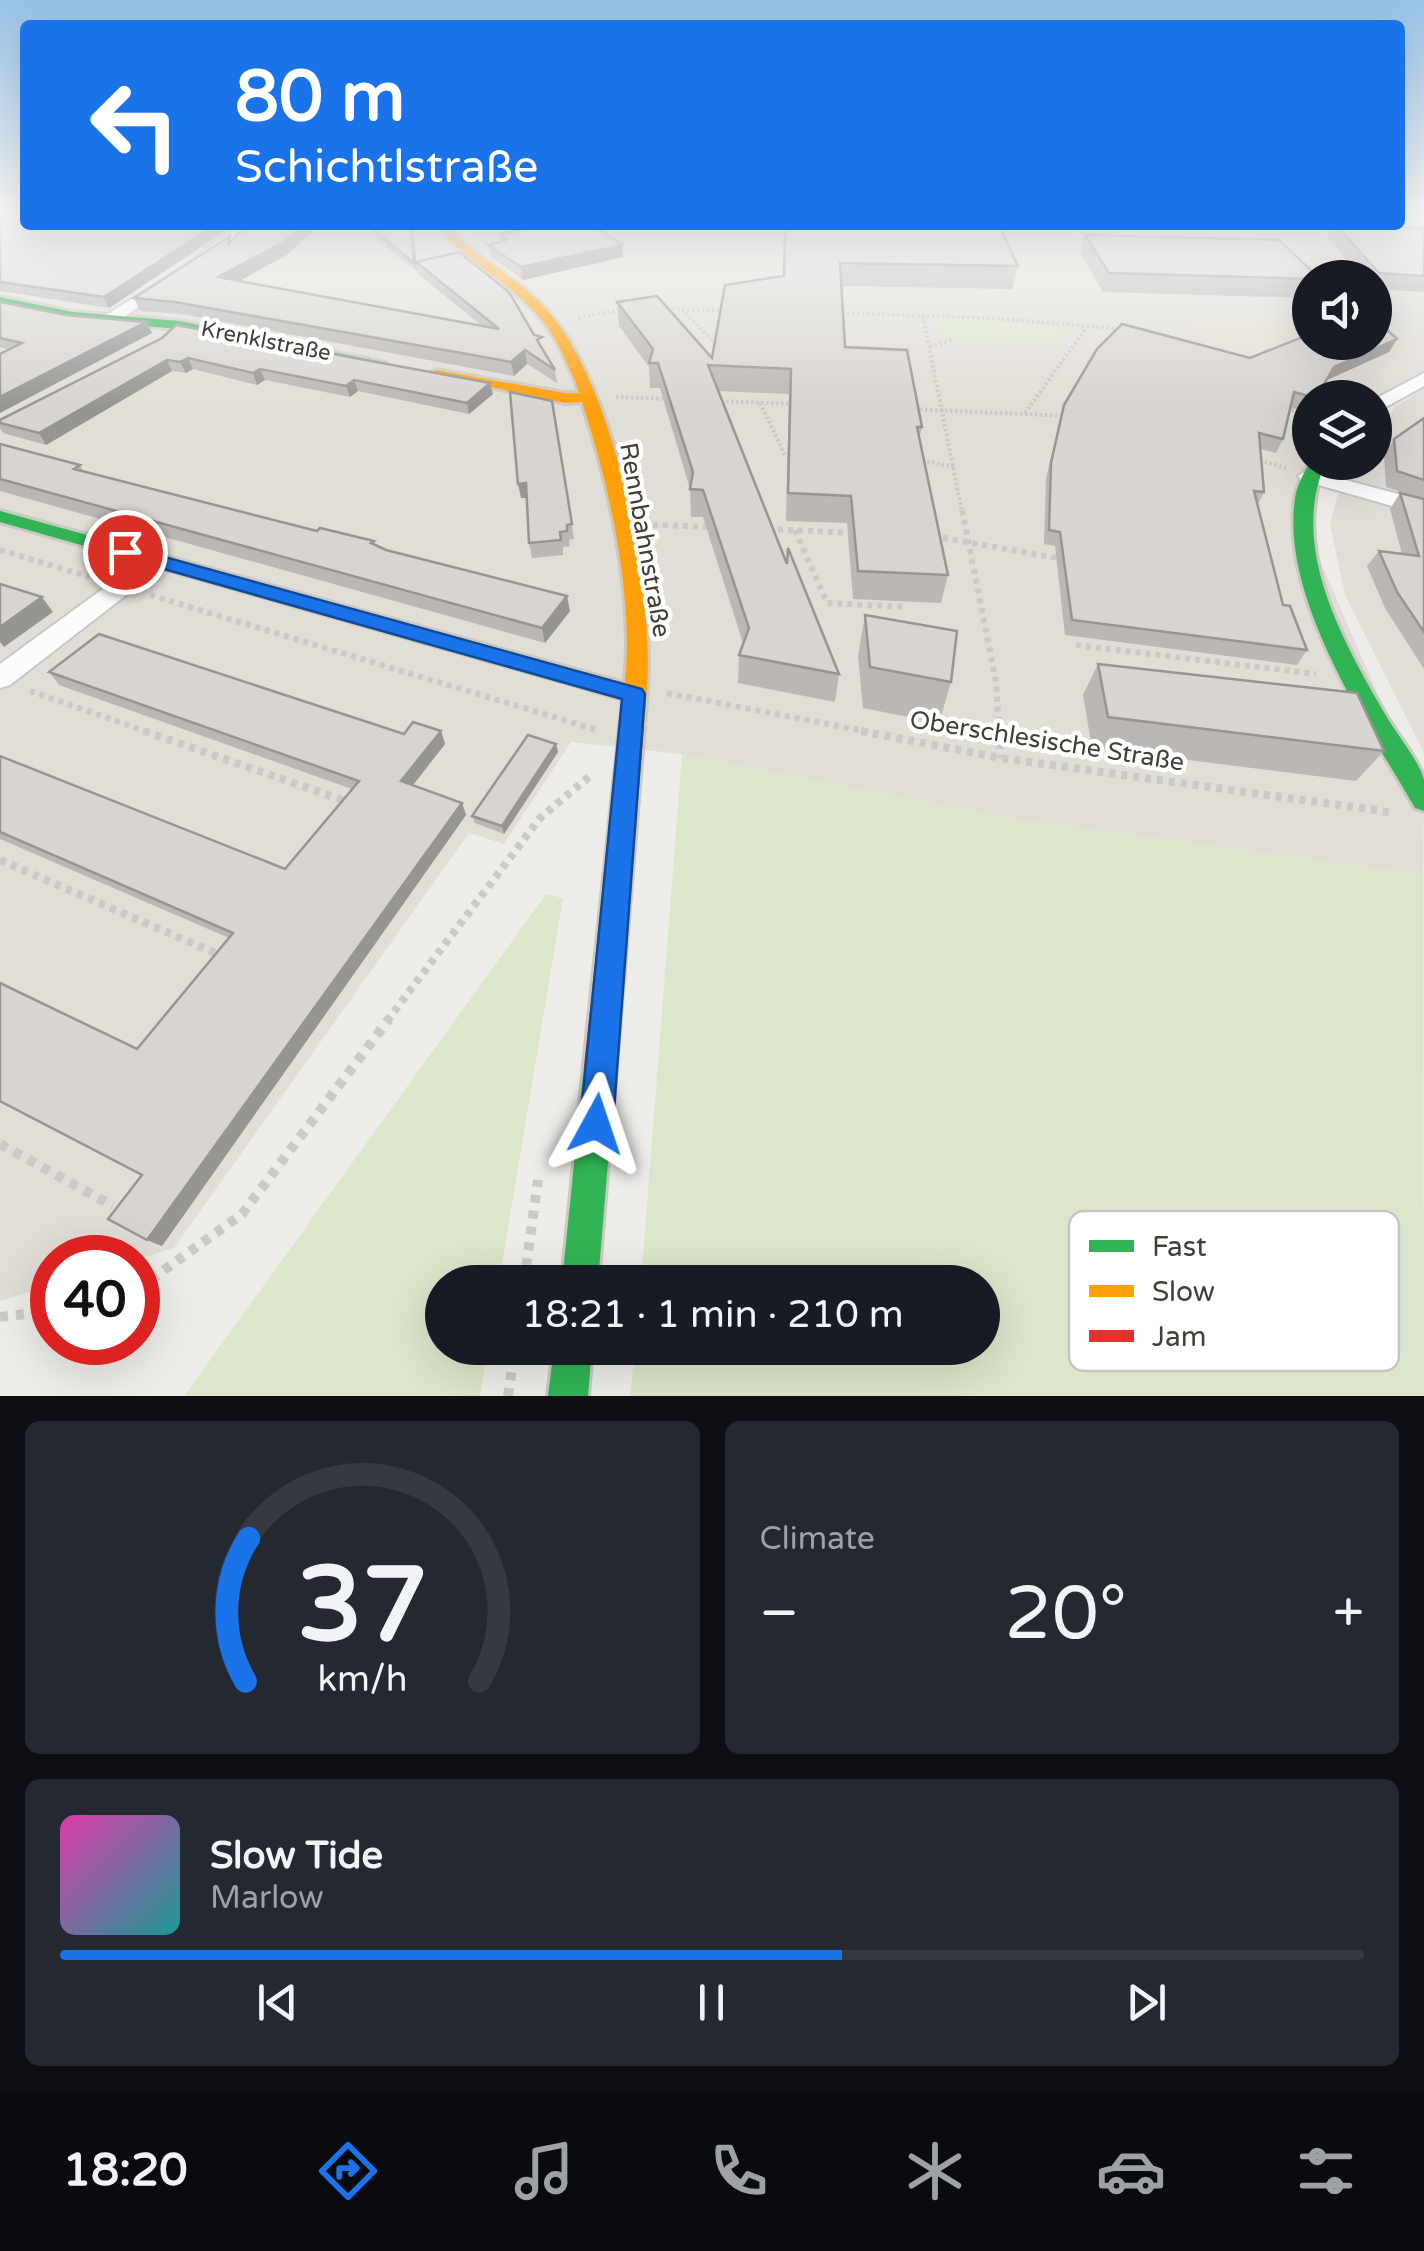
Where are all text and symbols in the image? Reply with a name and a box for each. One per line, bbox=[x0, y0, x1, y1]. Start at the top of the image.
text: 80 m bbox=[235, 56, 405, 140]
icon: left bbox=[70, 60, 200, 190]
text: Schichtlstraße bbox=[235, 141, 539, 195]
map controls bbox=[1292, 260, 1392, 480]
button: sound bbox=[1292, 260, 1392, 360]
street label: Krenklstraße bbox=[199, 316, 333, 366]
button: layers bbox=[1292, 380, 1392, 480]
street label: Rennbahnstraße bbox=[613, 440, 677, 640]
pin bbox=[83, 510, 168, 595]
icon: arrive bbox=[98, 525, 153, 580]
street label: Oberschlesische Straße bbox=[908, 704, 1186, 778]
position arrow bbox=[544, 1072, 648, 1176]
legend bbox=[1069, 1211, 1399, 1371]
text: Fast bbox=[1152, 1230, 1207, 1264]
speed limit sign: 40 bbox=[30, 1235, 160, 1365]
text: Slow bbox=[1152, 1275, 1215, 1309]
text: 18:21 · 1 min · 210 m bbox=[521, 1292, 904, 1338]
text: Jam bbox=[1152, 1320, 1207, 1354]
text: Climate bbox=[760, 1520, 875, 1558]
text: 37 bbox=[297, 1544, 428, 1669]
text: 20° bbox=[1005, 1569, 1127, 1659]
text: − bbox=[760, 1581, 799, 1647]
text: + bbox=[1333, 1581, 1364, 1647]
text: km/h bbox=[317, 1658, 407, 1701]
text: Slow Tide bbox=[210, 1833, 383, 1879]
text: Marlow bbox=[210, 1879, 324, 1917]
icon: previous bbox=[250, 1975, 305, 2030]
icon: pause bbox=[684, 1975, 739, 2030]
icon: next bbox=[1119, 1975, 1174, 2030]
icon: directions bbox=[313, 2136, 383, 2206]
icon: music bbox=[509, 2136, 579, 2206]
icon: phone bbox=[704, 2136, 774, 2206]
icon: climate bbox=[900, 2136, 970, 2206]
icon: car bbox=[1096, 2136, 1166, 2206]
icon: filters bbox=[1291, 2136, 1361, 2206]
text: 18:20 bbox=[63, 2144, 188, 2198]

